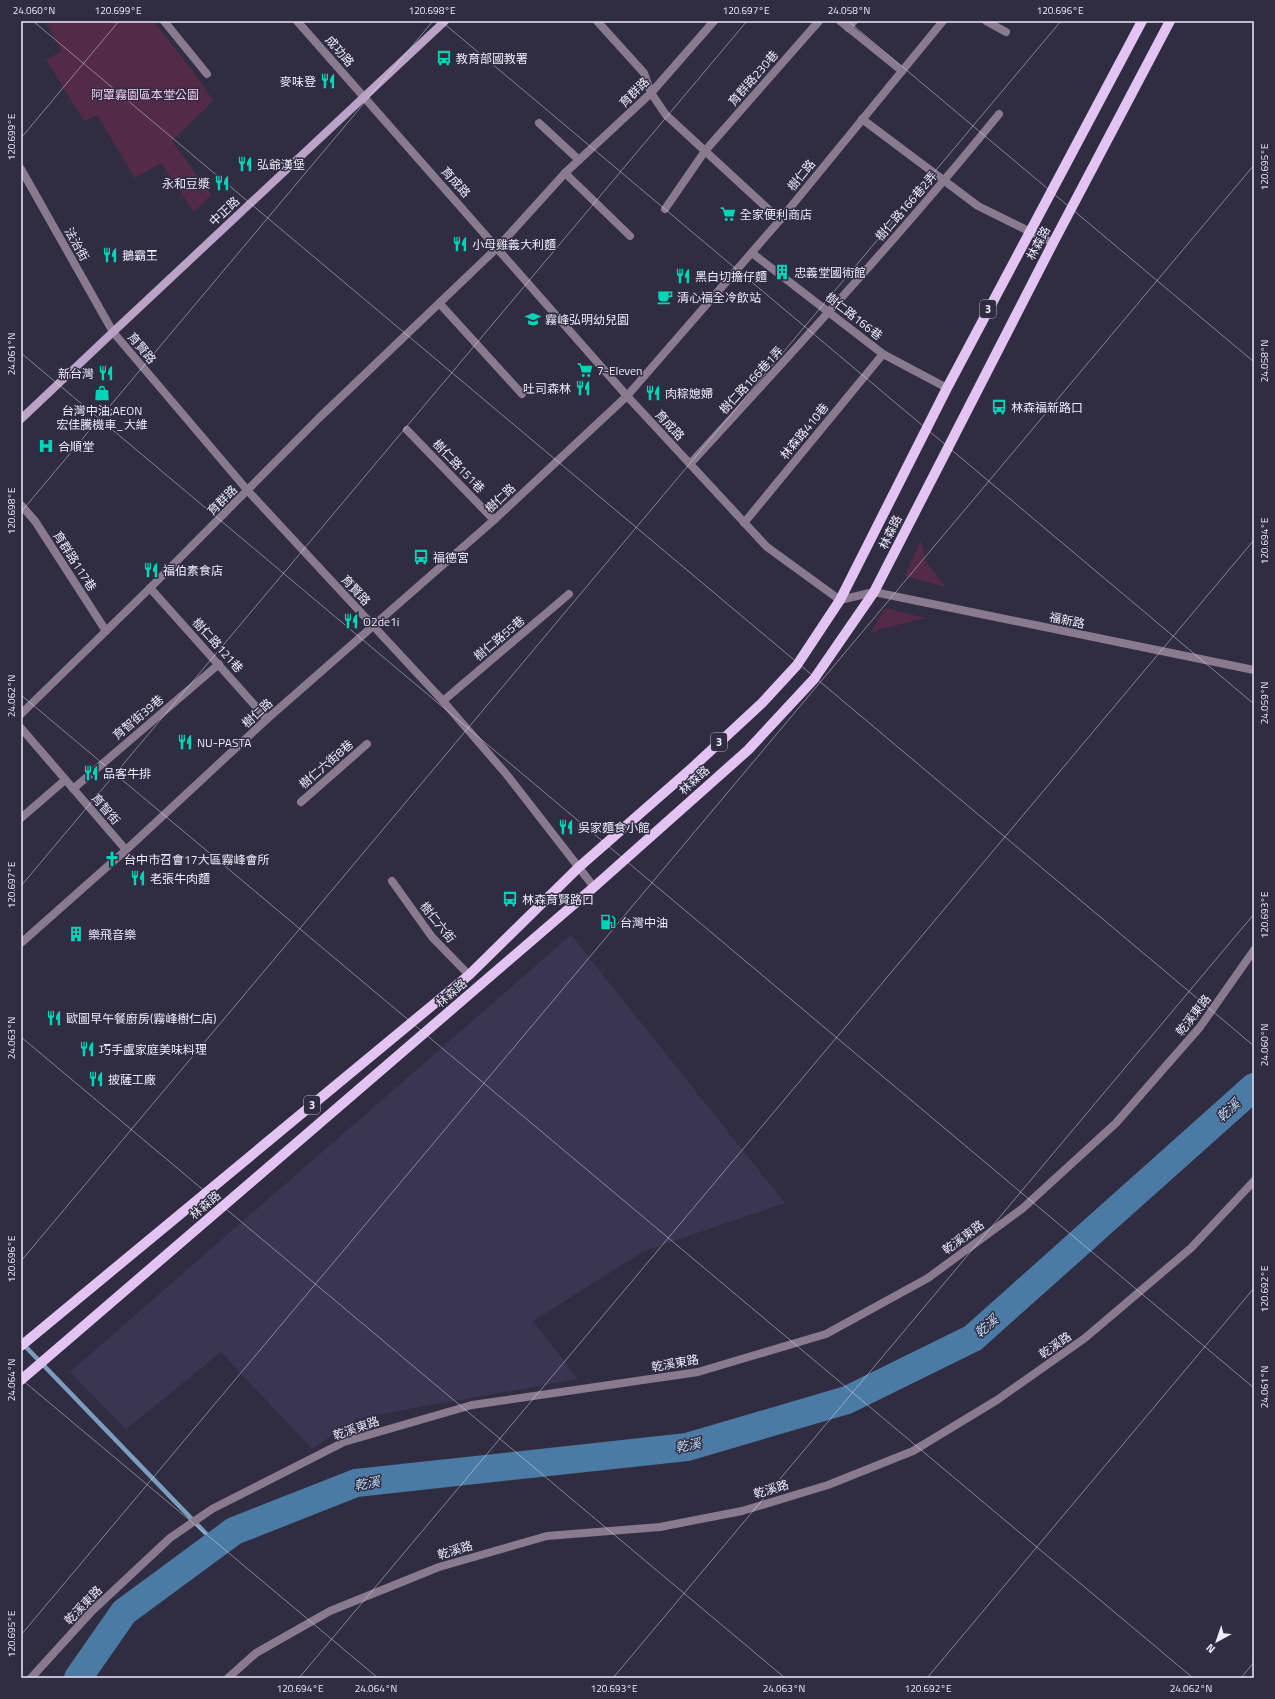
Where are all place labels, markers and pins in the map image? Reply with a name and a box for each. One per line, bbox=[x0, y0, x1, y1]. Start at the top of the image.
bus stop icon: 教育部國教署 bbox=[435, 49, 453, 67]
place label: 教育部國教署 bbox=[456, 49, 528, 68]
place label: 麥味登 bbox=[280, 72, 316, 91]
restaurant icon: 麥味登 bbox=[319, 72, 337, 90]
restaurant icon: 弘爺漢堡 bbox=[236, 155, 254, 173]
place label: 弘爺漢堡 bbox=[257, 155, 305, 174]
place label: 永和豆漿 bbox=[162, 174, 210, 193]
restaurant icon: 永和豆漿 bbox=[213, 174, 231, 192]
supermarket icon: 全家便利商店 bbox=[719, 205, 737, 223]
place label: 全家便利商店 bbox=[740, 205, 812, 224]
restaurant icon: 小母雞義大利麵 bbox=[451, 235, 469, 253]
place label: 小母雞義大利麵 bbox=[472, 235, 556, 254]
restaurant icon: 鵝霸王 bbox=[101, 246, 119, 264]
place label: 鵝霸王 bbox=[122, 246, 158, 265]
building icon: 忠義堂國術館 bbox=[773, 263, 791, 281]
place label: 忠義堂國術館 bbox=[794, 263, 866, 282]
restaurant icon: 黑白切擔仔麵 bbox=[674, 267, 692, 285]
place label: 黑白切擔仔麵 bbox=[695, 267, 767, 286]
cafe icon: 清心福全冷飲站 bbox=[656, 288, 674, 306]
place label: 清心福全冷飲站 bbox=[677, 288, 761, 307]
school or university icon: 霧峰弘明幼兒園 bbox=[524, 310, 542, 328]
place label: 霧峰弘明幼兒園 bbox=[545, 310, 629, 329]
supermarket icon: 7-Eleven bbox=[576, 361, 594, 379]
place label: 7-Eleven bbox=[597, 361, 643, 380]
place label: 新台灣 bbox=[58, 364, 94, 383]
restaurant icon: 新台灣 bbox=[97, 364, 115, 382]
place label: 吐司森林 bbox=[523, 379, 571, 398]
restaurant icon: 吐司森林 bbox=[574, 379, 592, 397]
shop icon: 台灣中油;AEON 宏佳騰機車_大維 bbox=[93, 384, 111, 402]
restaurant icon: 肉粽媳婦 bbox=[644, 384, 662, 402]
place label: 肉粽媳婦 bbox=[665, 384, 713, 403]
bus stop icon: 林森福新路口 bbox=[990, 398, 1008, 416]
place label: 林森福新路口 bbox=[1011, 398, 1083, 417]
place label: 台灣中油;AEON 宏佳騰機車_大維 bbox=[56, 401, 148, 434]
hospital icon: 合順堂 bbox=[37, 437, 55, 455]
place label: 合順堂 bbox=[58, 437, 94, 456]
bus stop icon: 福德宮 bbox=[412, 548, 430, 566]
place label: 福德宮 bbox=[433, 548, 469, 567]
restaurant icon: 福伯素食店 bbox=[142, 561, 160, 579]
place label: 福伯素食店 bbox=[163, 561, 223, 580]
restaurant icon: O2de1i bbox=[342, 612, 360, 630]
place label: O2de1i bbox=[363, 612, 399, 631]
restaurant icon: NU-PASTA bbox=[176, 733, 194, 751]
place label: NU-PASTA bbox=[197, 733, 251, 752]
restaurant icon: 品客牛排 bbox=[82, 764, 100, 782]
place label: 品客牛排 bbox=[103, 764, 151, 783]
restaurant icon: 吳家麵食小館 bbox=[557, 818, 575, 836]
place label: 吳家麵食小館 bbox=[578, 818, 650, 837]
church icon: 台中市召會17大區霧峰會所 bbox=[103, 850, 121, 868]
place label: 台中市召會17大區霧峰會所 bbox=[124, 850, 269, 869]
restaurant icon: 老張牛肉麵 bbox=[129, 869, 147, 887]
place label: 老張牛肉麵 bbox=[150, 869, 210, 888]
bus stop icon: 林森育賢路口 bbox=[501, 890, 519, 908]
place label: 林森育賢路口 bbox=[522, 890, 594, 909]
fuel station icon: 台灣中油 bbox=[599, 913, 617, 931]
place label: 台灣中油 bbox=[620, 913, 668, 932]
building icon: 樂飛音樂 bbox=[67, 925, 85, 943]
place label: 樂飛音樂 bbox=[88, 925, 136, 944]
restaurant icon: 歐圖早午餐廚房(霧峰樹仁店) bbox=[45, 1009, 63, 1027]
place label: 歐圖早午餐廚房(霧峰樹仁店) bbox=[66, 1009, 216, 1028]
restaurant icon: 巧手盧家庭美味料理 bbox=[78, 1040, 96, 1058]
place label: 巧手盧家庭美味料理 bbox=[99, 1040, 207, 1059]
restaurant icon: 披薩工廠 bbox=[87, 1070, 105, 1088]
place label: 披薩工廠 bbox=[108, 1070, 156, 1089]

